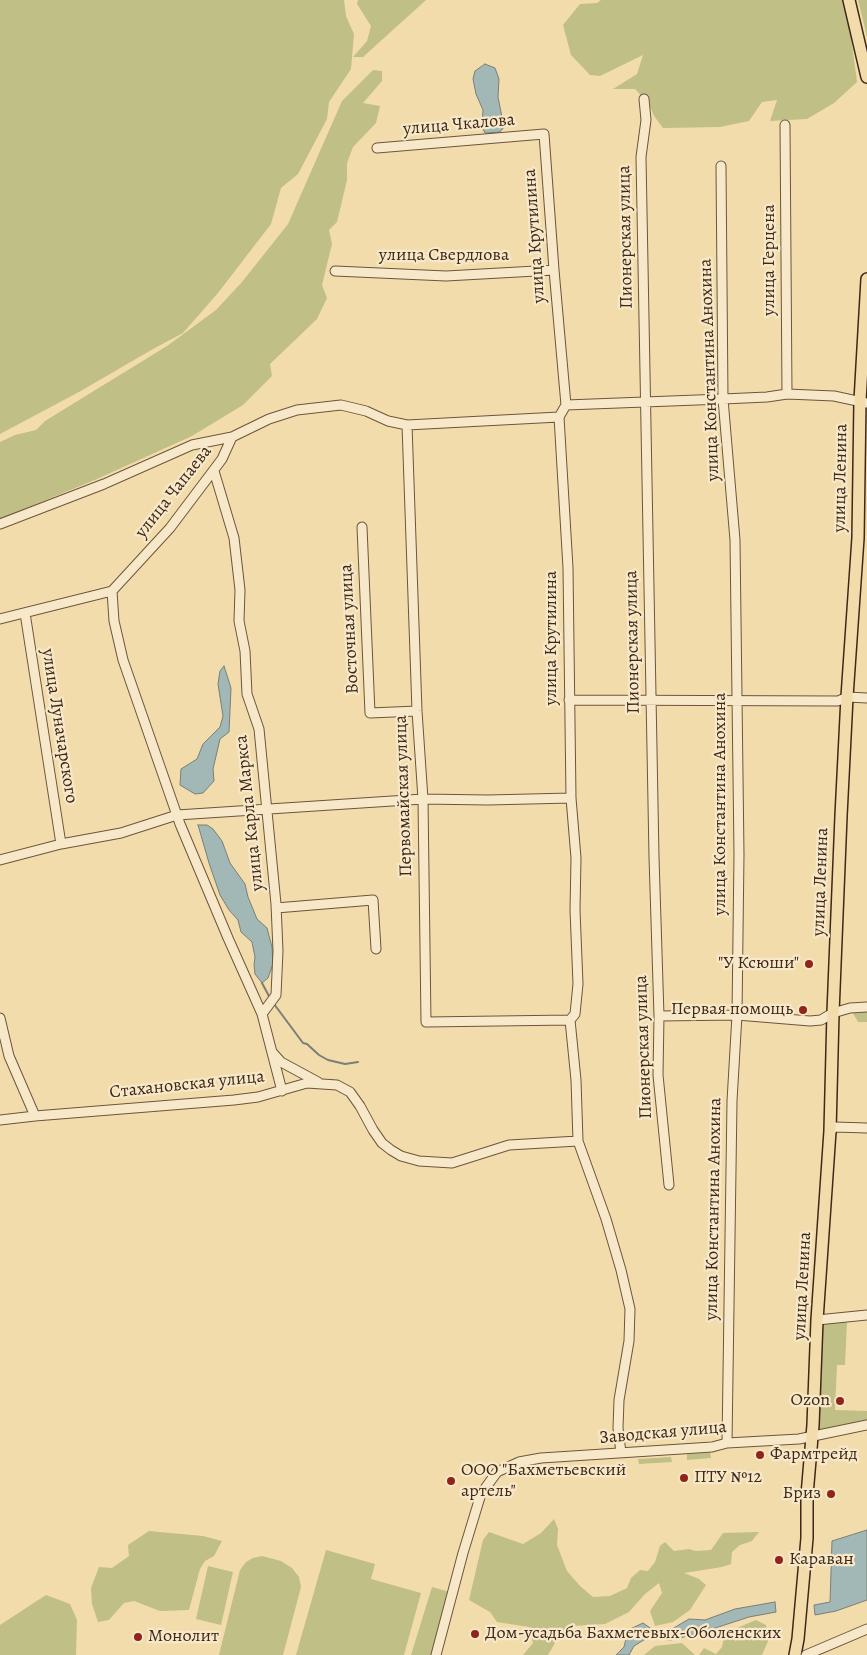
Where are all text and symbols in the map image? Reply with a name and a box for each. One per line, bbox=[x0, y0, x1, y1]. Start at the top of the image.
street label: улица Чкалова bbox=[402, 109, 516, 141]
street label: Пионерская улица bbox=[614, 165, 638, 309]
street label: улица Крутилина bbox=[520, 168, 550, 304]
street label: улица Герцена bbox=[759, 204, 781, 316]
street label: улица Свердлова bbox=[379, 245, 509, 267]
street label: улица Константина Анохина bbox=[695, 258, 725, 482]
street label: улица Ленина bbox=[829, 423, 853, 533]
street label: улица Чапаева bbox=[131, 441, 217, 543]
street label: Восточная улица bbox=[336, 563, 364, 695]
street label: Пионерская улица bbox=[621, 570, 645, 714]
street label: улица Крутилина bbox=[541, 571, 563, 705]
street label: улица Луначарского bbox=[36, 647, 82, 805]
street label: улица Константина Анохина bbox=[710, 692, 732, 916]
street label: Первомайская улица bbox=[390, 715, 418, 877]
street label: улица Карла Маркса bbox=[231, 734, 269, 892]
street label: улица Ленина bbox=[808, 827, 834, 937]
place label: "У Ксюши" bbox=[718, 953, 799, 975]
marker: "У Ксюши" bbox=[803, 958, 815, 970]
street label: Пионерская улица bbox=[631, 975, 657, 1119]
place label: Первая помощь bbox=[671, 999, 793, 1021]
marker: Первая помощь bbox=[797, 1004, 809, 1016]
street label: Стахановская улица bbox=[108, 1066, 266, 1104]
street label: улица Константина Анохина bbox=[701, 1097, 727, 1321]
street label: улица Ленина bbox=[789, 1231, 817, 1341]
place label: Ozon bbox=[790, 1390, 830, 1412]
marker: Ozon bbox=[834, 1395, 846, 1407]
street label: Заводская улица bbox=[599, 1417, 727, 1449]
place label: Фармтрейд bbox=[770, 1444, 858, 1466]
marker: Фармтрейд bbox=[754, 1449, 766, 1461]
place label: ООО "Бахметьевский артель" bbox=[461, 1460, 626, 1502]
place label: ПТУ №12 bbox=[694, 1467, 762, 1489]
marker: ПТУ №12 bbox=[678, 1472, 690, 1484]
marker: ООО "Бахметьевский артель" bbox=[445, 1475, 457, 1487]
place label: Бриз bbox=[783, 1483, 821, 1505]
marker: Бриз bbox=[825, 1488, 837, 1500]
place label: Караван bbox=[789, 1549, 854, 1571]
marker: Караван bbox=[773, 1554, 785, 1566]
place label: Дом-усадьба Бахметевых-Оболенских bbox=[485, 1623, 781, 1645]
place label: Монолит bbox=[148, 1626, 219, 1648]
marker: Дом-усадьба Бахметевых-Оболенских bbox=[469, 1628, 481, 1640]
marker: Монолит bbox=[132, 1631, 144, 1643]

